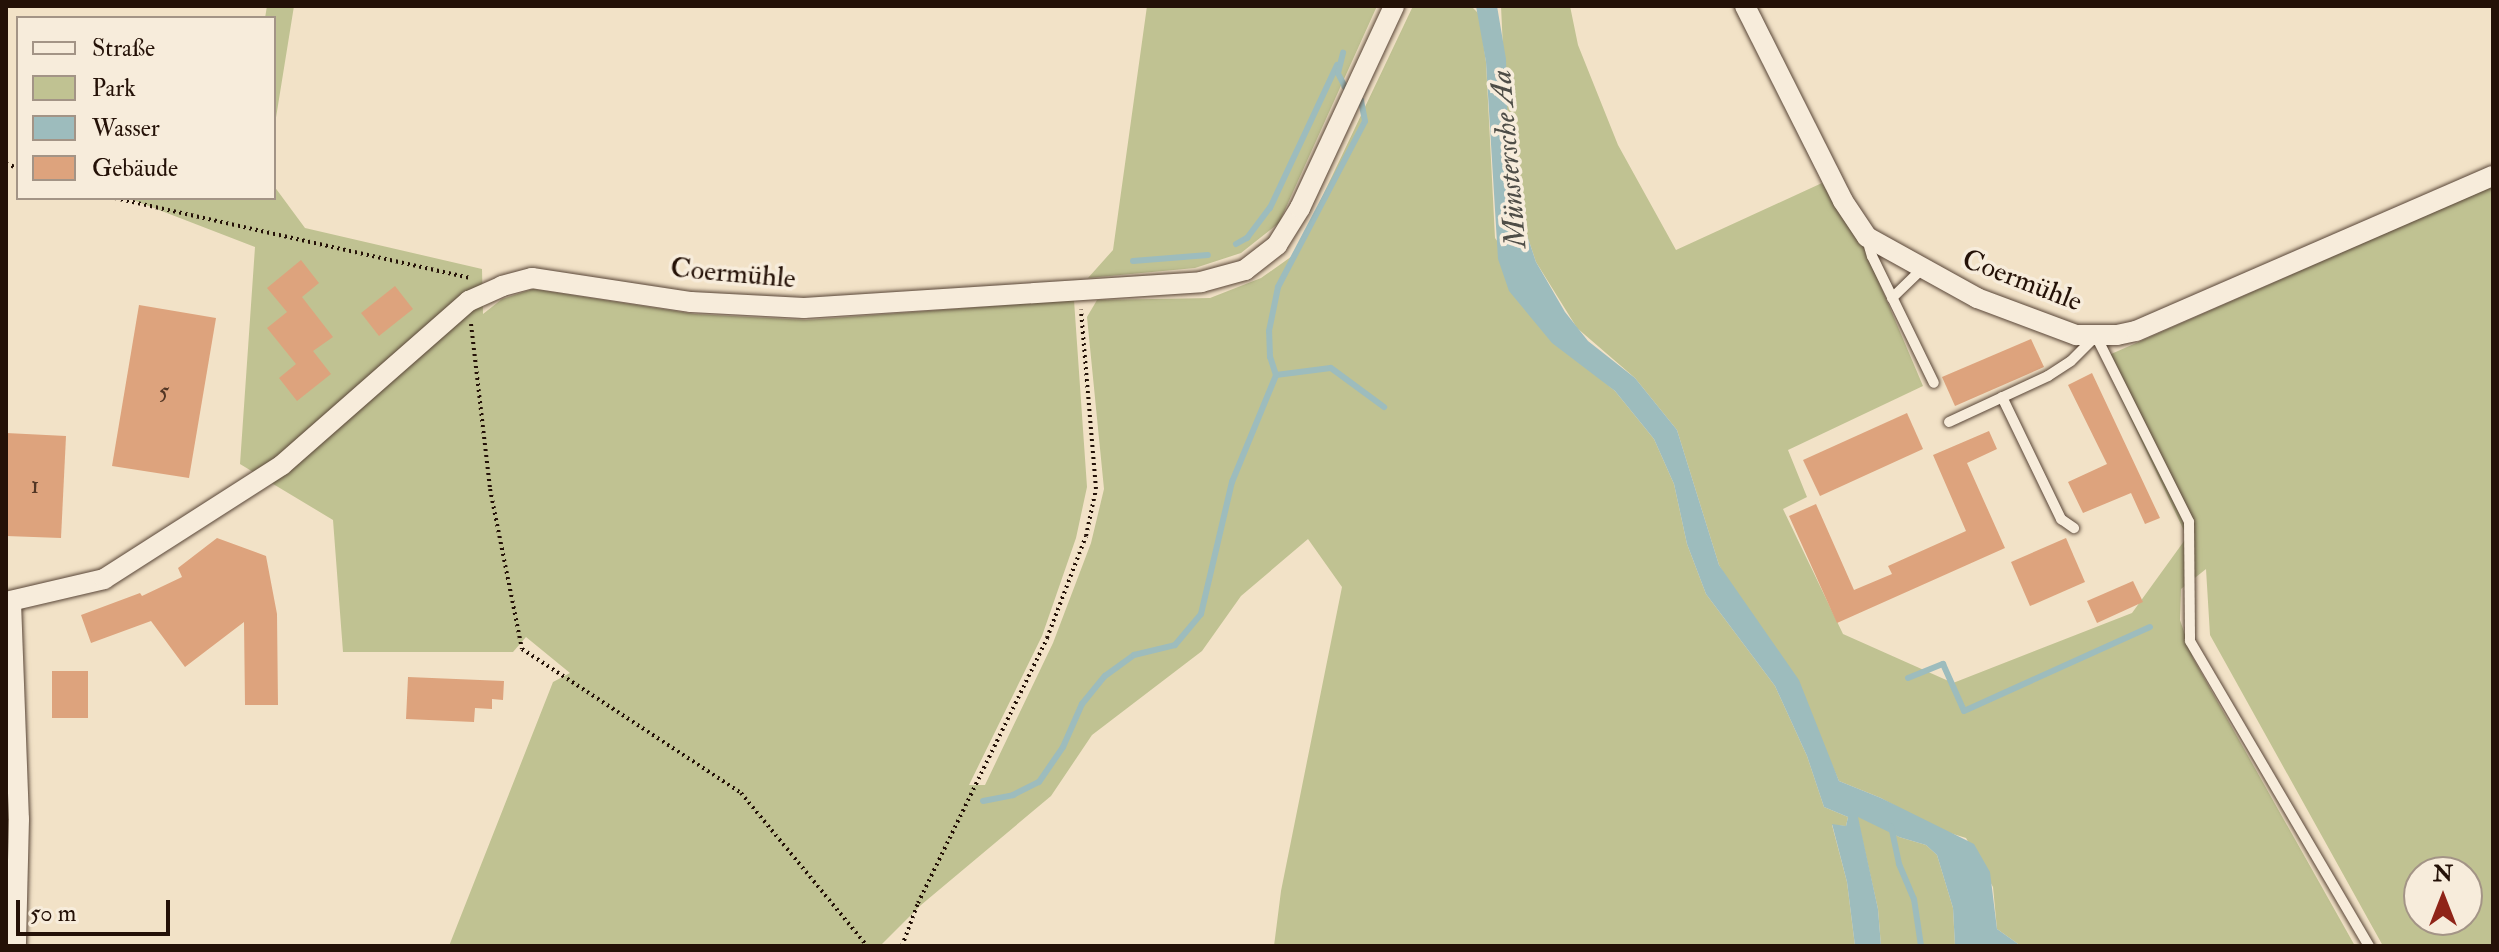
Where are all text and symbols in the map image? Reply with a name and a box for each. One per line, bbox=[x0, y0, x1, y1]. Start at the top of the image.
legend bbox=[16, 16, 276, 200]
text: Straße bbox=[92, 33, 155, 64]
water label: Münstersche Aa bbox=[1483, 68, 1535, 250]
text: Park bbox=[92, 73, 136, 104]
text: Wasser bbox=[92, 113, 160, 144]
text: Gebäude bbox=[92, 153, 178, 184]
street label: Coermühle bbox=[1957, 243, 2087, 319]
street label: Coermühle bbox=[669, 252, 797, 296]
house number: 5 bbox=[159, 378, 169, 406]
house number: 1 bbox=[31, 472, 39, 500]
north arrow bbox=[2403, 856, 2483, 936]
text: N bbox=[2433, 860, 2453, 888]
scale bar bbox=[20, 884, 174, 934]
text: 50 m bbox=[30, 898, 76, 929]

